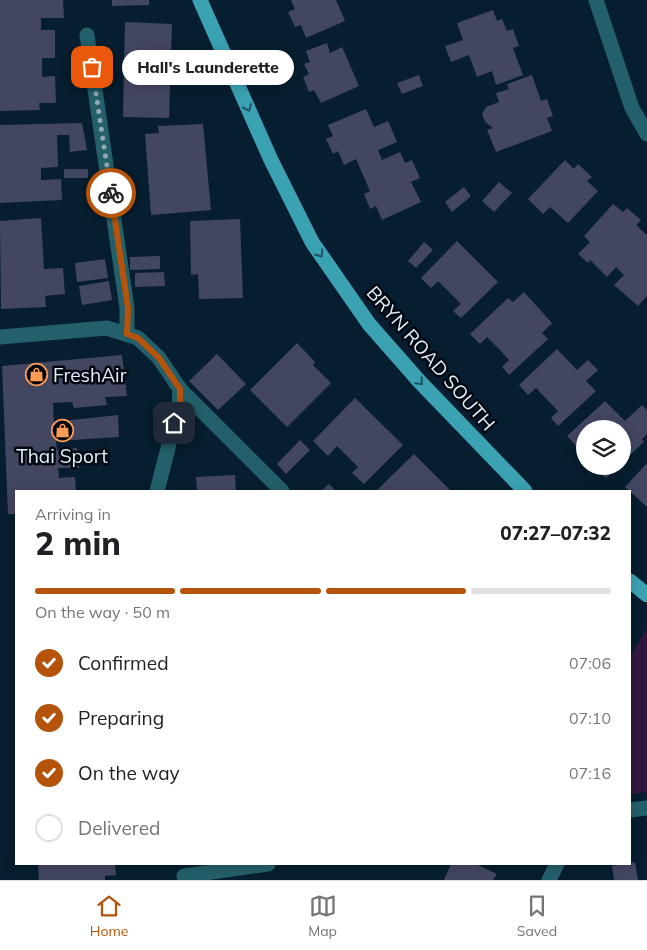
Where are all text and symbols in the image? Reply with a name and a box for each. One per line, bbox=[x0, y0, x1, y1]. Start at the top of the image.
pin bbox=[71, 46, 113, 88]
callout: Hall's Launderette bbox=[122, 50, 294, 84]
icon: bag bbox=[78, 53, 106, 81]
text: Hall's Launderette bbox=[137, 57, 279, 77]
one-way arrow bbox=[242, 103, 253, 112]
courier bbox=[86, 168, 136, 218]
icon: bike bbox=[97, 179, 125, 207]
one-way arrow bbox=[314, 248, 323, 258]
street label: BRYN ROAD SOUTH bbox=[362, 281, 500, 435]
shop icon: FreshAir bbox=[25, 363, 49, 387]
place label: FreshAir bbox=[53, 363, 127, 387]
one-way arrow bbox=[414, 376, 423, 385]
pin bbox=[153, 402, 195, 444]
icon: home bbox=[160, 409, 188, 437]
shop icon: Thai Sport bbox=[50, 418, 74, 442]
map controls bbox=[576, 420, 631, 475]
button: layers bbox=[576, 420, 631, 475]
place label: Thai Sport bbox=[16, 444, 108, 468]
text: Arriving in bbox=[35, 504, 111, 524]
text: 07:27–07:32 bbox=[500, 521, 611, 545]
text: 2 min bbox=[35, 523, 121, 563]
text: On the way · 50 m bbox=[35, 602, 170, 622]
icon: check bbox=[35, 649, 63, 677]
text: Confirmed bbox=[78, 651, 169, 675]
text: 07:06 bbox=[569, 653, 611, 673]
icon: check bbox=[35, 704, 63, 732]
text: Preparing bbox=[78, 706, 164, 730]
text: 07:10 bbox=[569, 708, 611, 728]
icon: check bbox=[35, 759, 63, 787]
text: On the way bbox=[78, 761, 180, 785]
text: 07:16 bbox=[569, 763, 611, 783]
text: Delivered bbox=[78, 816, 160, 840]
tab: Home bbox=[90, 892, 128, 940]
tab: Map bbox=[308, 892, 337, 940]
tab: Saved bbox=[517, 892, 557, 940]

